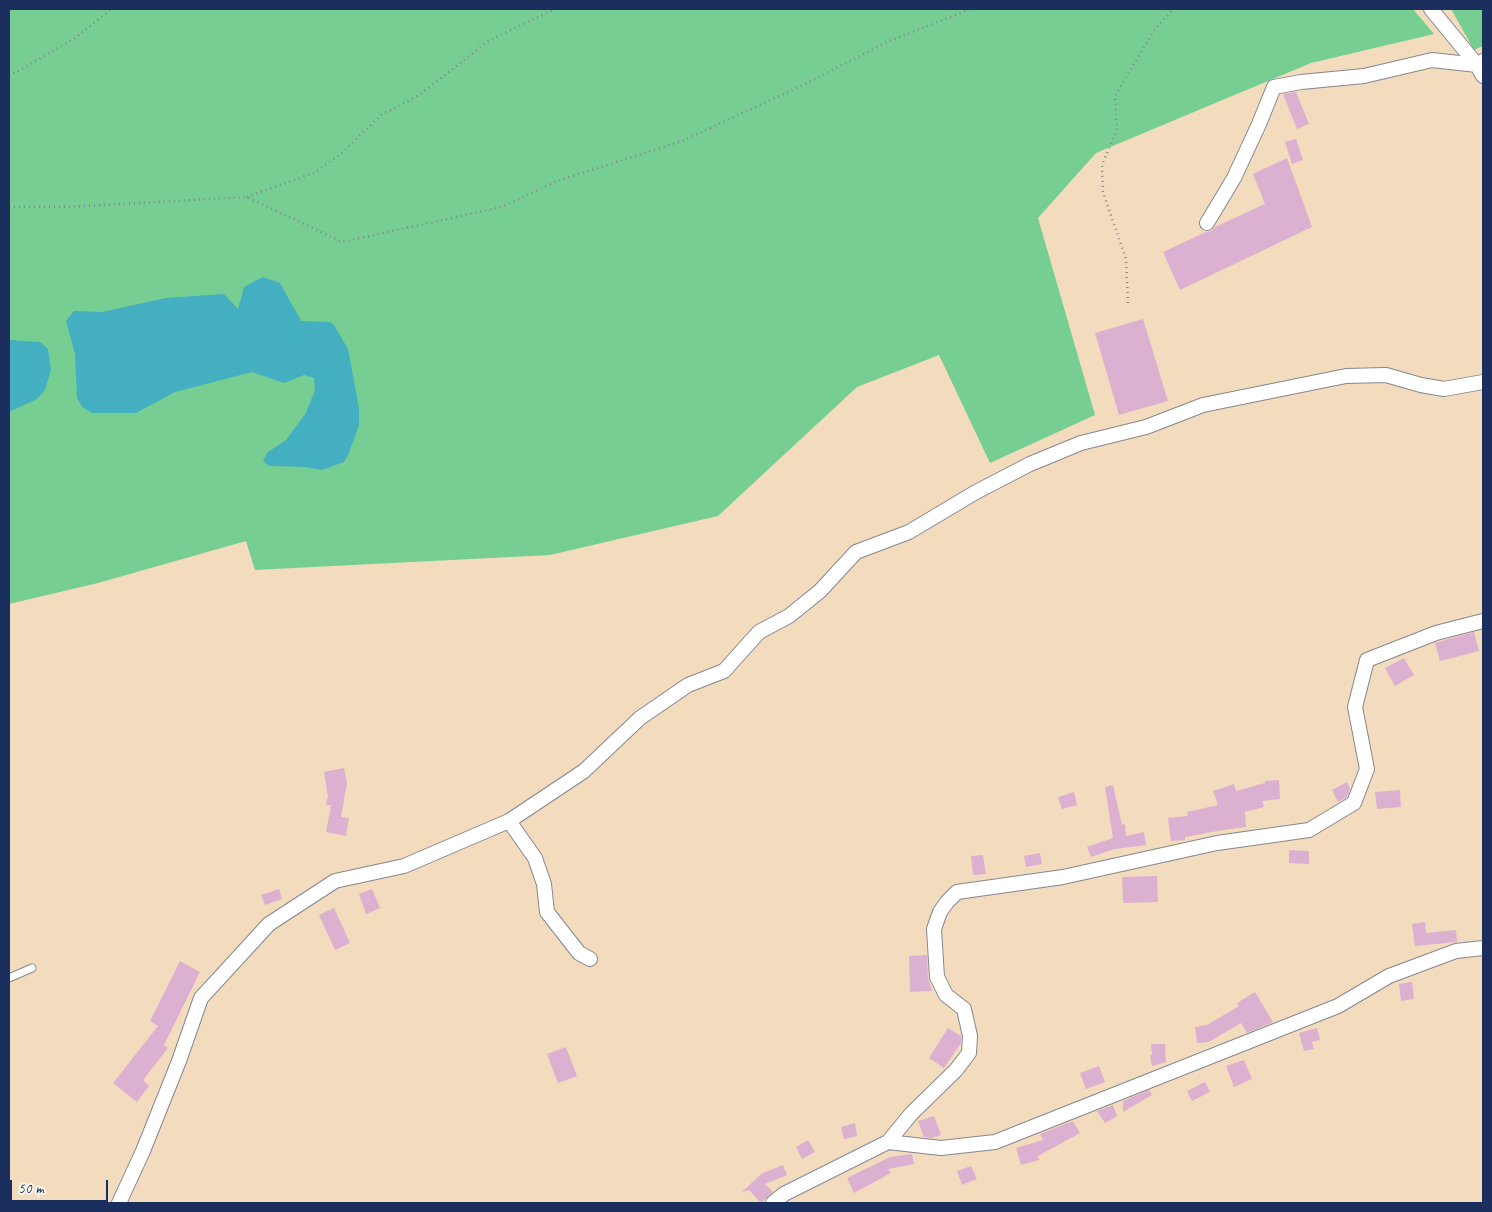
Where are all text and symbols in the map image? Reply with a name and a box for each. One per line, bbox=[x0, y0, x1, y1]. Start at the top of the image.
scale bar bbox=[12, 1170, 110, 1202]
text: 50 m bbox=[18, 1179, 44, 1198]

